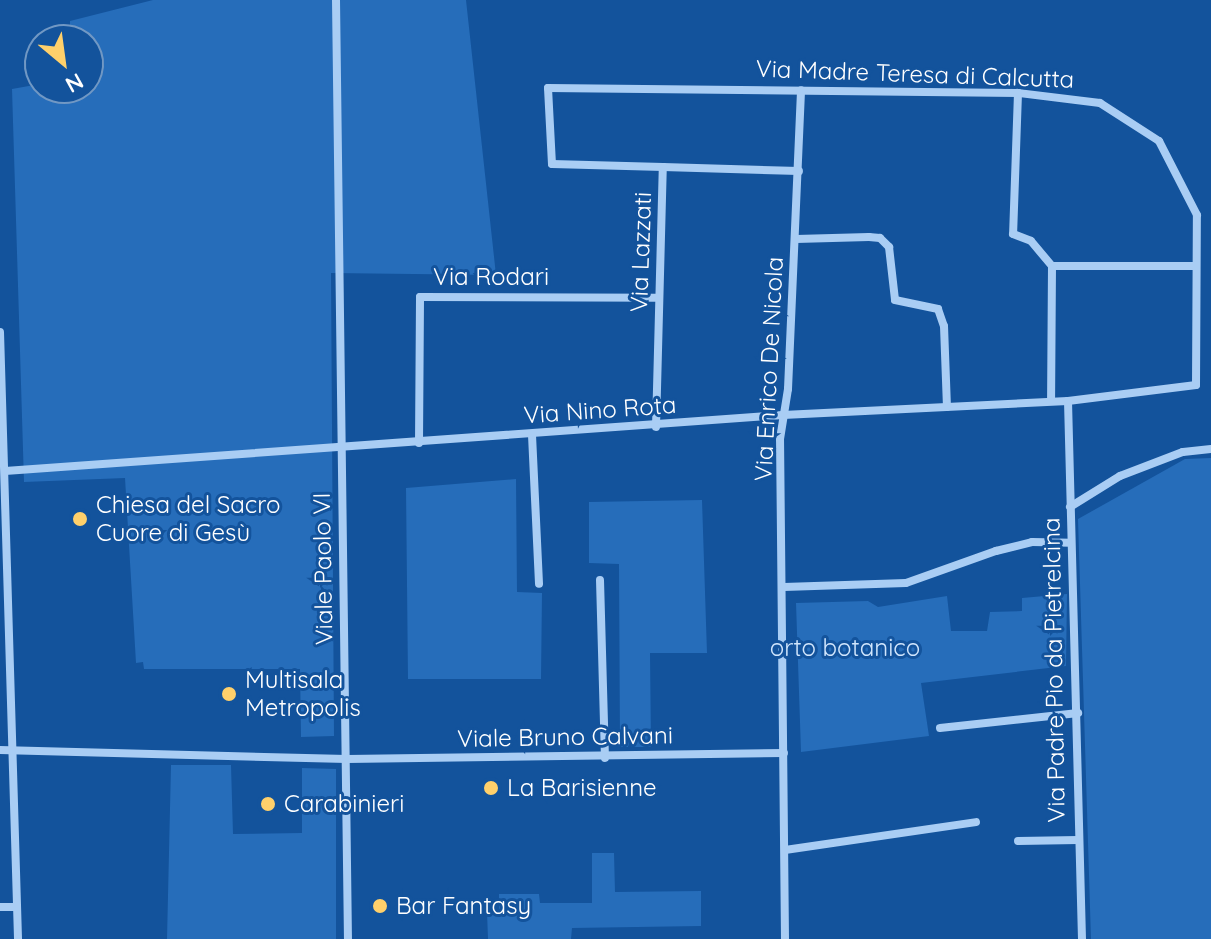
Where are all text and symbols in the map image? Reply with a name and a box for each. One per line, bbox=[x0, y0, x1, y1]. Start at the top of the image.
north arrow bbox=[24, 24, 104, 104]
street label: Via Madre Teresa di Calcutta bbox=[755, 54, 1075, 94]
text: N bbox=[61, 67, 89, 99]
street label: Via Lazzati bbox=[625, 191, 657, 313]
street label: Via Enrico De Nicola bbox=[749, 256, 789, 482]
street label: Via Rodari bbox=[433, 263, 549, 291]
street label: Via Nino Rota bbox=[523, 390, 677, 430]
place label: Chiesa del Sacro Cuore di Gesù bbox=[96, 491, 280, 547]
street label: Viale Paolo VI bbox=[307, 492, 339, 646]
marker: Chiesa del Sacro Cuore di Gesù bbox=[71, 510, 89, 528]
street label: Via Padre Pio da Pietrelcina bbox=[1037, 517, 1071, 823]
park label: orto botanico bbox=[770, 634, 920, 662]
place label: Multisala Metropolis bbox=[245, 666, 361, 722]
marker: Multisala Metropolis bbox=[220, 685, 238, 703]
street label: Viale Bruno Calvani bbox=[457, 721, 673, 753]
place label: La Barisienne bbox=[507, 774, 657, 802]
marker: La Barisienne bbox=[482, 779, 500, 797]
place label: Carabinieri bbox=[284, 790, 404, 818]
marker: Carabinieri bbox=[259, 795, 277, 813]
place label: Bar Fantasy bbox=[396, 892, 531, 920]
marker: Bar Fantasy bbox=[371, 897, 389, 915]

